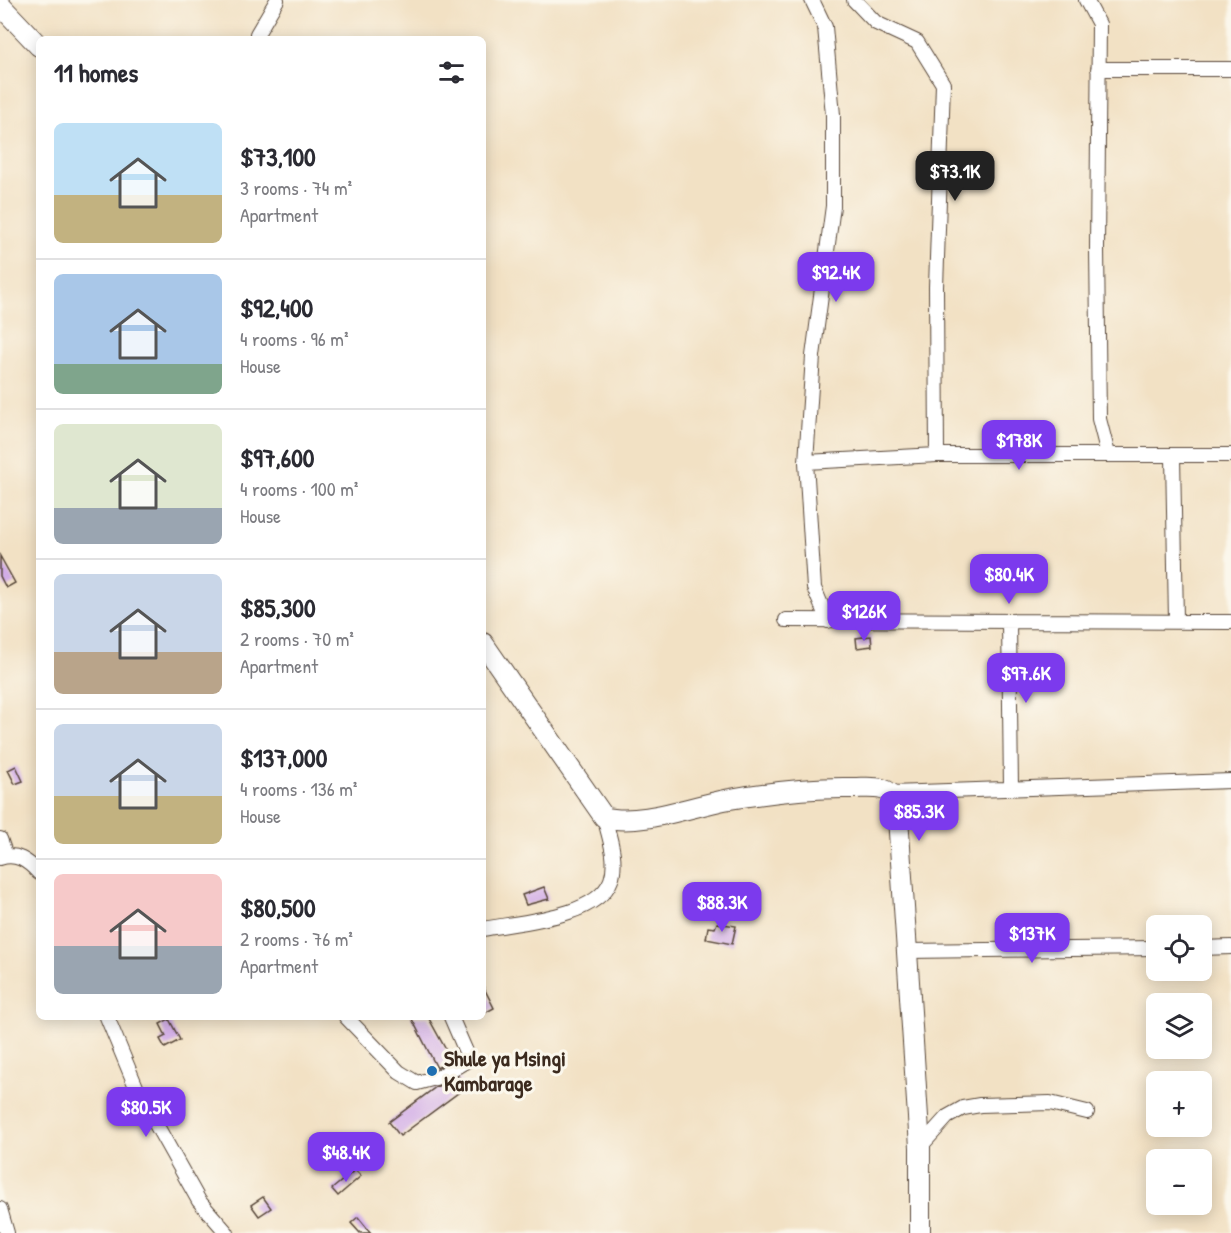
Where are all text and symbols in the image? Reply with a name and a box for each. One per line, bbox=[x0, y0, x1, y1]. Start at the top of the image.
text: 11 homes bbox=[54, 55, 138, 90]
icon: filters bbox=[435, 56, 468, 89]
text: $73,100 bbox=[240, 139, 316, 174]
icon: home bbox=[102, 147, 174, 219]
pin: $73.1K bbox=[906, 151, 1004, 202]
text: $73.1K bbox=[930, 157, 981, 184]
text: 3 rooms · 74 m² bbox=[240, 174, 352, 201]
text: Apartment bbox=[240, 201, 318, 228]
pin: $92.4K bbox=[787, 252, 885, 303]
text: $92.4K bbox=[811, 258, 861, 285]
text: $92,400 bbox=[240, 290, 313, 325]
icon: home bbox=[102, 298, 174, 370]
text: 4 rooms · 96 m² bbox=[240, 325, 349, 352]
text: House bbox=[240, 352, 281, 379]
pin: $178K bbox=[977, 420, 1061, 471]
text: $178K bbox=[996, 426, 1042, 453]
text: $97,600 bbox=[240, 440, 315, 475]
icon: home bbox=[102, 448, 174, 520]
text: 4 rooms · 100 m² bbox=[240, 475, 358, 502]
text: House bbox=[240, 502, 281, 529]
pin: $80.4K bbox=[960, 554, 1058, 605]
text: $80.4K bbox=[984, 560, 1034, 587]
text: $85,300 bbox=[240, 590, 316, 625]
pin: $126K bbox=[822, 591, 906, 642]
text: $126K bbox=[841, 597, 887, 624]
icon: home bbox=[102, 598, 174, 670]
text: 2 rooms · 70 m² bbox=[240, 625, 354, 652]
text: Apartment bbox=[240, 652, 318, 679]
pin: $97.6K bbox=[977, 653, 1075, 704]
text: $97.6K bbox=[1001, 659, 1051, 686]
text: $137,000 bbox=[240, 740, 327, 775]
icon: home bbox=[102, 748, 174, 820]
text: 4 rooms · 136 m² bbox=[240, 775, 357, 802]
pin: $85.3K bbox=[870, 791, 968, 842]
text: $85.3K bbox=[894, 797, 944, 824]
text: House bbox=[240, 802, 281, 829]
pin: $88.3K bbox=[673, 882, 771, 933]
text: $88.3K bbox=[696, 888, 748, 915]
text: $80,500 bbox=[240, 890, 316, 925]
icon: home bbox=[102, 898, 174, 970]
pin: $137K bbox=[990, 913, 1074, 964]
map controls bbox=[1146, 915, 1212, 1215]
button: locate bbox=[1146, 915, 1212, 981]
text: $137K bbox=[1009, 919, 1055, 946]
text: 2 rooms · 76 m² bbox=[240, 925, 353, 952]
text: Apartment bbox=[240, 952, 318, 979]
button: layers bbox=[1146, 993, 1212, 1059]
place label: Shule ya Msingi Kambarage bbox=[444, 1043, 566, 1099]
marker: Shule ya Msingi Kambarage bbox=[425, 1064, 439, 1078]
button: + bbox=[1146, 1071, 1212, 1137]
pin: $80.5K bbox=[97, 1087, 195, 1138]
text: $80.5K bbox=[121, 1093, 171, 1120]
pin: $48.4K bbox=[297, 1132, 395, 1183]
text: $48.4K bbox=[322, 1138, 370, 1165]
button: − bbox=[1146, 1149, 1212, 1215]

